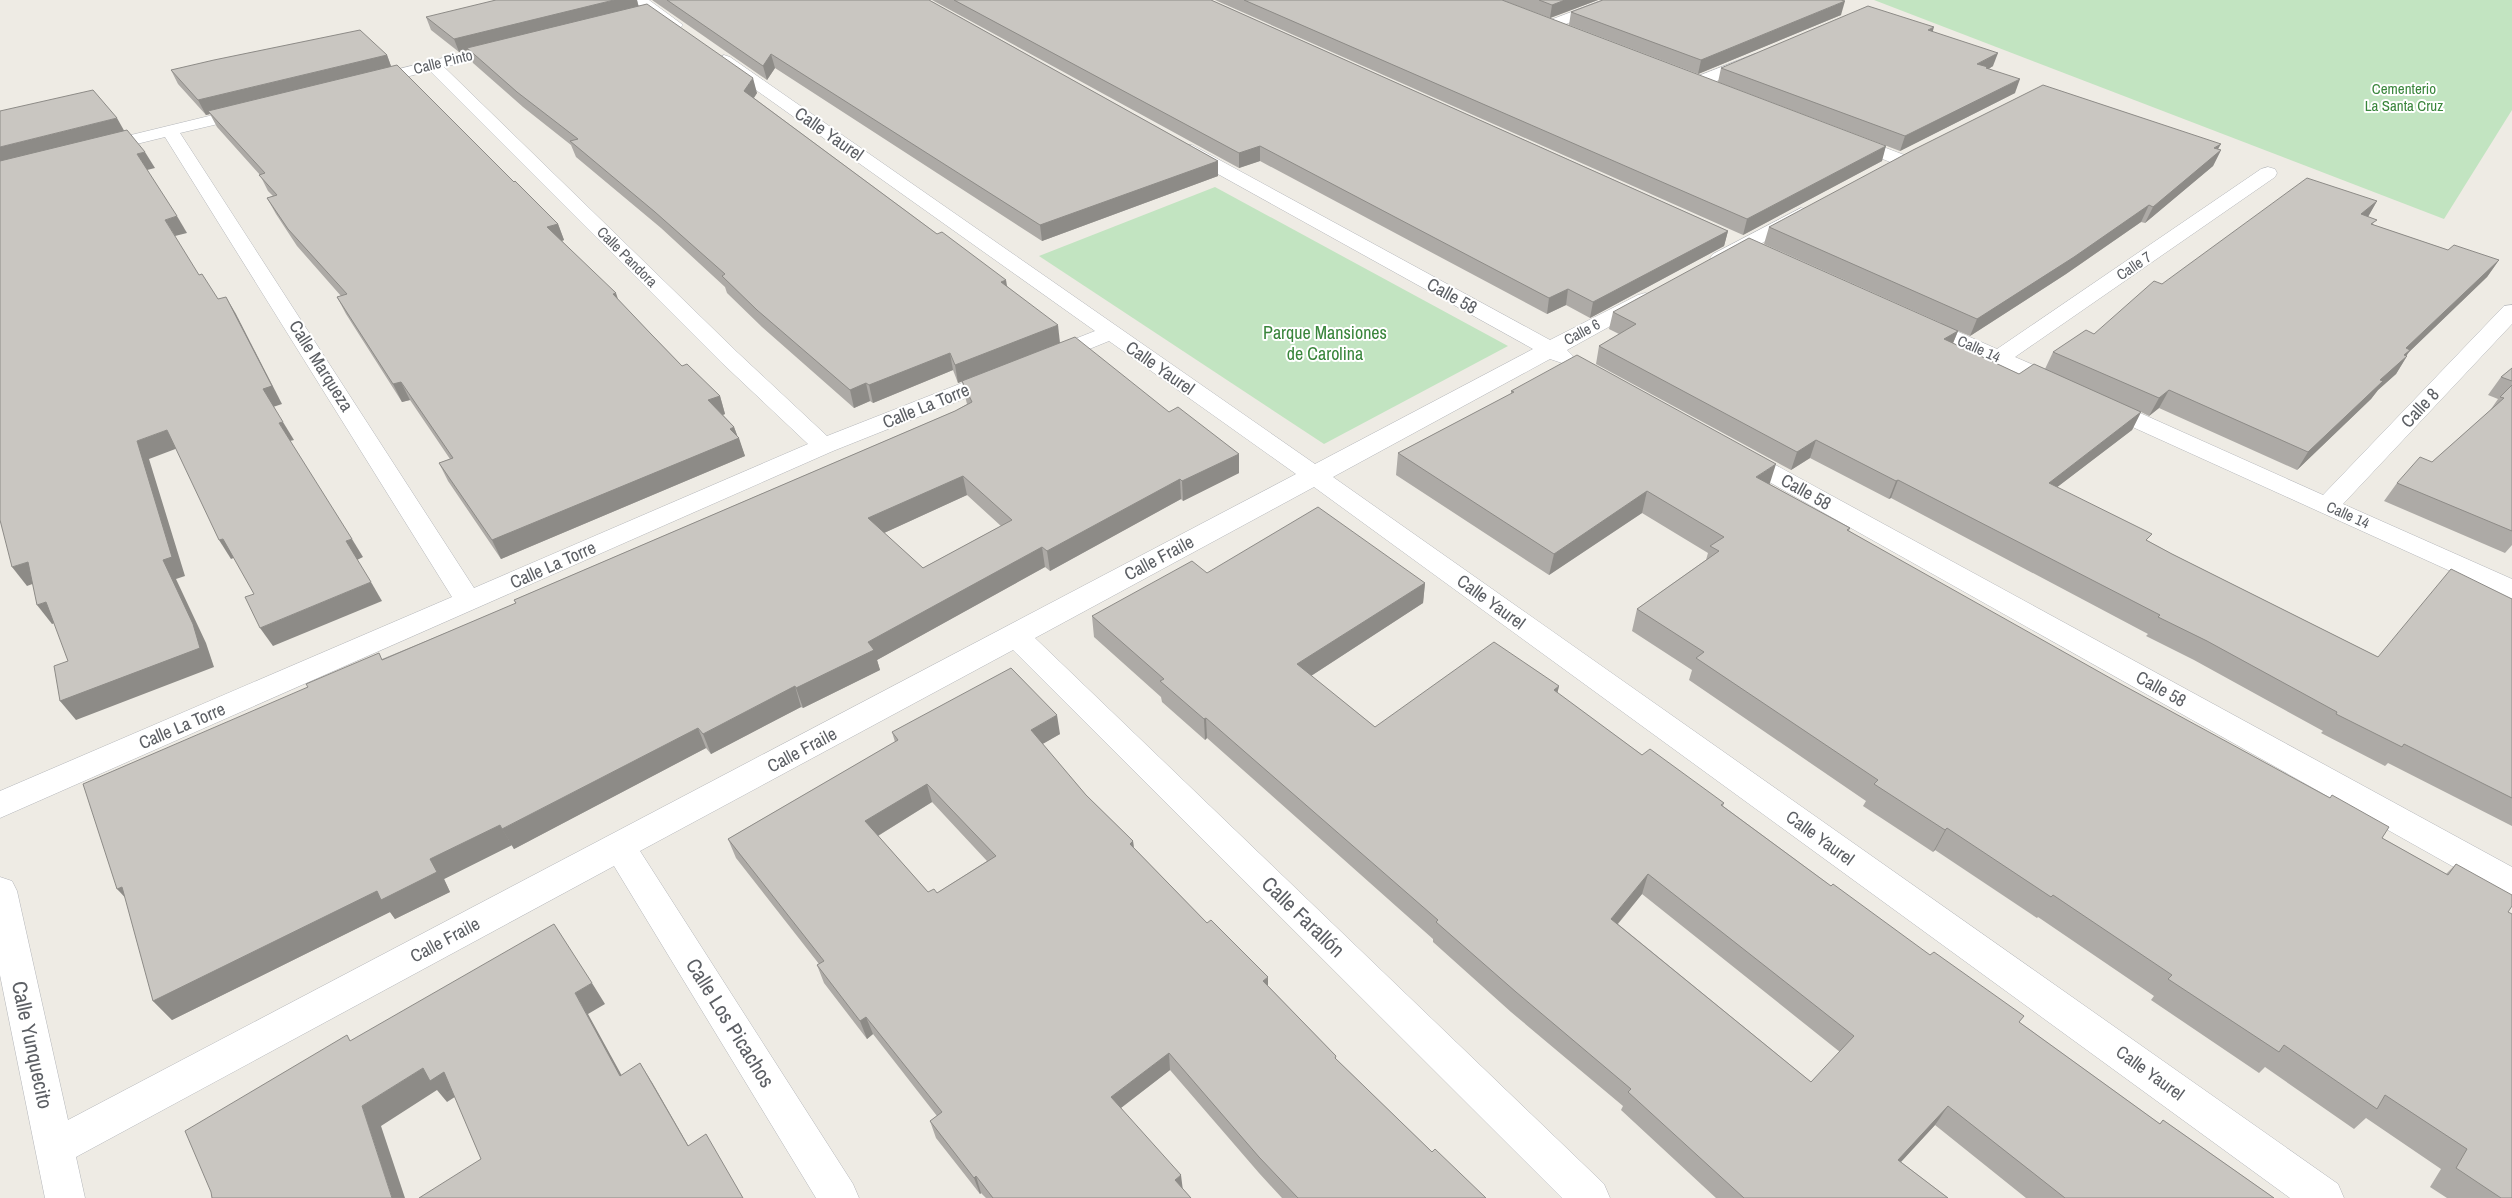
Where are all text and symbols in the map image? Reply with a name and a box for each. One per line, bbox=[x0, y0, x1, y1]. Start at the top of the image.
street label: Calle Pinto bbox=[411, 44, 475, 79]
park label: Cementerio La Santa Cruz bbox=[2365, 78, 2443, 116]
street label: Calle Yaurel bbox=[790, 101, 869, 167]
street label: Calle Pandora bbox=[592, 222, 662, 292]
street label: Calle 7 bbox=[2112, 246, 2156, 285]
street label: Calle 58 bbox=[1422, 272, 1482, 320]
street label: Calle 6 bbox=[1560, 313, 1604, 350]
street label: Calle Marqueza bbox=[283, 315, 359, 416]
park label: Parque Mansiones de Carolina bbox=[1263, 320, 1387, 366]
street label: Calle 14 bbox=[1954, 330, 2004, 367]
street label: Calle Yaurel bbox=[1121, 335, 1200, 401]
street label: Calle La Torre bbox=[879, 377, 973, 434]
street label: Calle 8 bbox=[2395, 382, 2444, 433]
street label: Calle 58 bbox=[1776, 468, 1836, 516]
street label: Calle 14 bbox=[2323, 496, 2373, 533]
street label: Calle Fraile bbox=[1120, 529, 1198, 586]
street label: Calle La Torre bbox=[506, 534, 600, 595]
street label: Calle Yaurel bbox=[1452, 568, 1531, 635]
street label: Calle 58 bbox=[2131, 665, 2191, 713]
street label: Calle La Torre bbox=[135, 696, 229, 755]
street label: Calle Fraile bbox=[763, 721, 841, 778]
street label: Calle Yaurel bbox=[1781, 804, 1860, 871]
street label: Calle Farallón bbox=[1255, 870, 1351, 964]
street label: Calle Fraile bbox=[406, 911, 484, 968]
street label: Calle Los Picachos bbox=[679, 953, 782, 1093]
street label: Calle Yunquecito bbox=[5, 978, 60, 1111]
street label: Calle Yaurel bbox=[2111, 1039, 2190, 1106]

